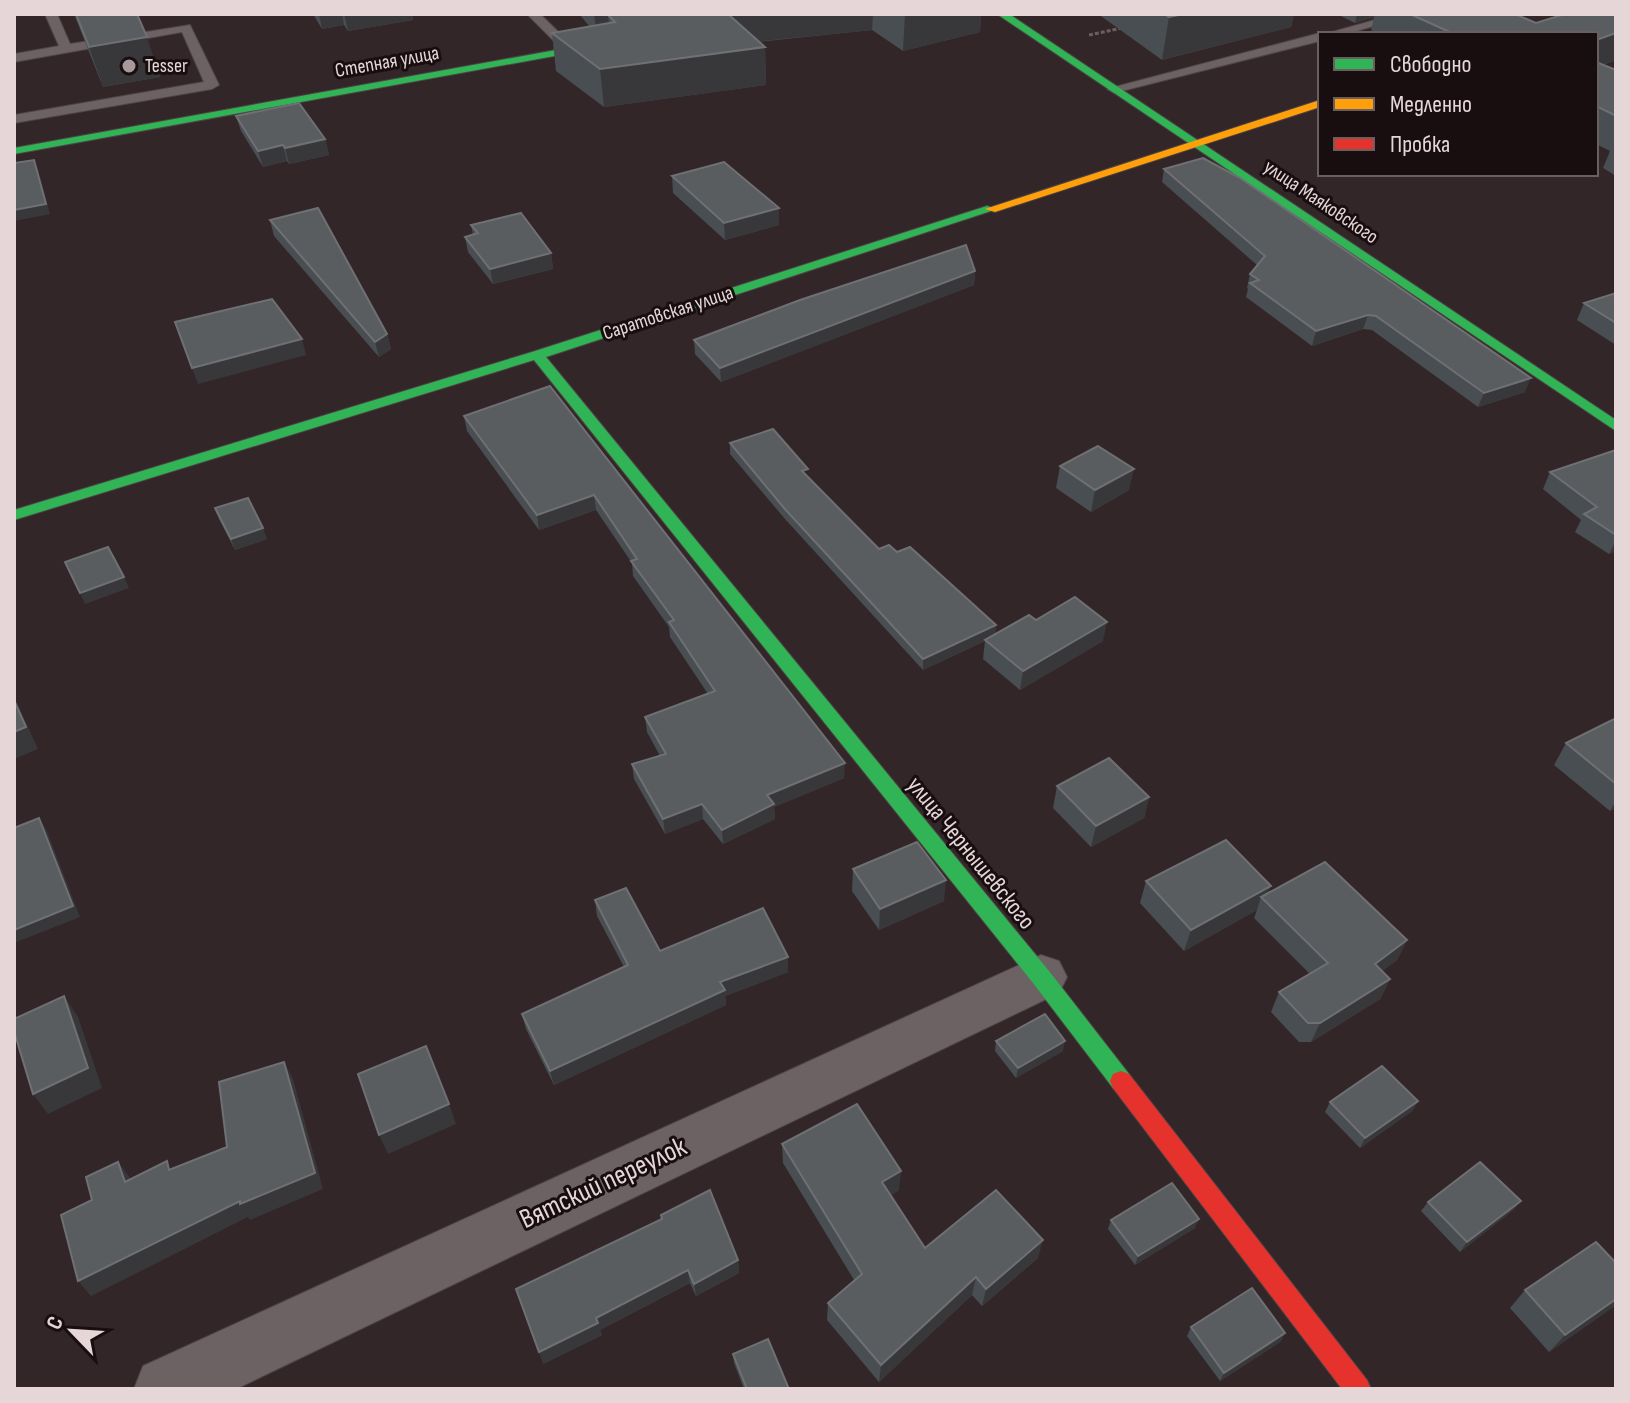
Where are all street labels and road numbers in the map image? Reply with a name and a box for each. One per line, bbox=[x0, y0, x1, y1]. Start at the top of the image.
street label: Степная улица bbox=[333, 41, 441, 83]
street label: улица Маяковского bbox=[1259, 155, 1383, 249]
street label: Саратовская улица bbox=[600, 281, 736, 345]
street label: улица Чернышевского bbox=[901, 771, 1041, 935]
street label: Вятский переулок bbox=[515, 1130, 692, 1236]

